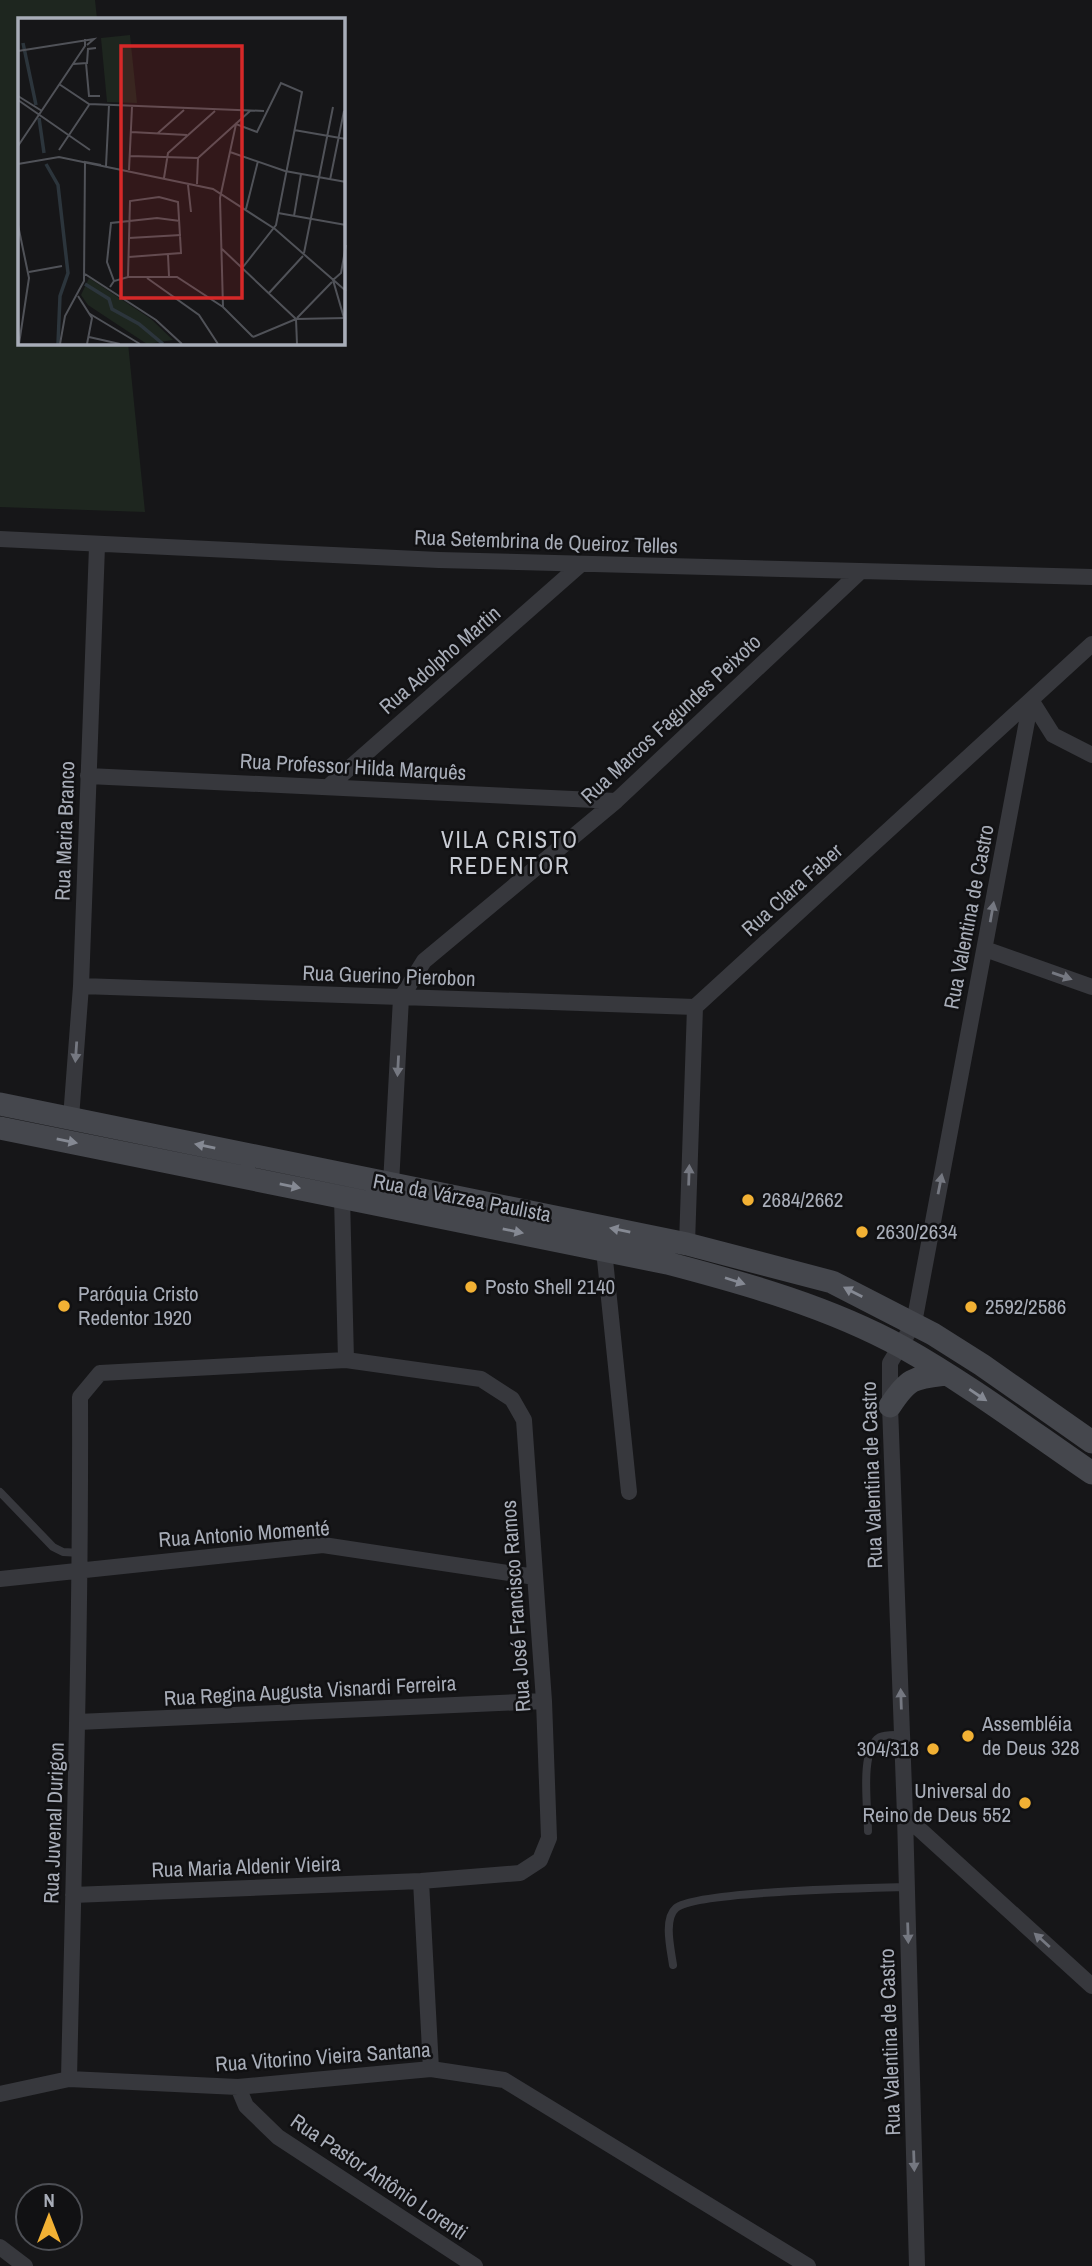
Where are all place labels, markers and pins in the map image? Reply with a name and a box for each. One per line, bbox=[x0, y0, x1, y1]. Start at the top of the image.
place label: 2684/2662 bbox=[762, 1185, 843, 1214]
marker: 2684/2662 bbox=[740, 1192, 756, 1208]
place label: 2630/2634 bbox=[876, 1217, 958, 1246]
marker: 2630/2634 bbox=[854, 1224, 870, 1240]
place label: Posto Shell 2140 bbox=[485, 1272, 615, 1301]
place label: Paróquia Cristo Redentor 1920 bbox=[78, 1279, 199, 1332]
marker: Posto Shell 2140 bbox=[463, 1279, 479, 1295]
place label: 2592/2586 bbox=[985, 1292, 1066, 1321]
marker: Paróquia Cristo Redentor 1920 bbox=[56, 1298, 72, 1314]
marker: 2592/2586 bbox=[963, 1299, 979, 1315]
place label: Assembléia de Deus 328 bbox=[981, 1709, 1080, 1762]
marker: Assembléia de Deus 328 bbox=[960, 1728, 976, 1744]
place label: 304/318 bbox=[857, 1734, 919, 1763]
marker: 304/318 bbox=[925, 1741, 941, 1757]
place label: Universal do Reino de Deus 552 bbox=[863, 1776, 1011, 1829]
marker: Universal do Reino de Deus 552 bbox=[1017, 1795, 1033, 1811]

